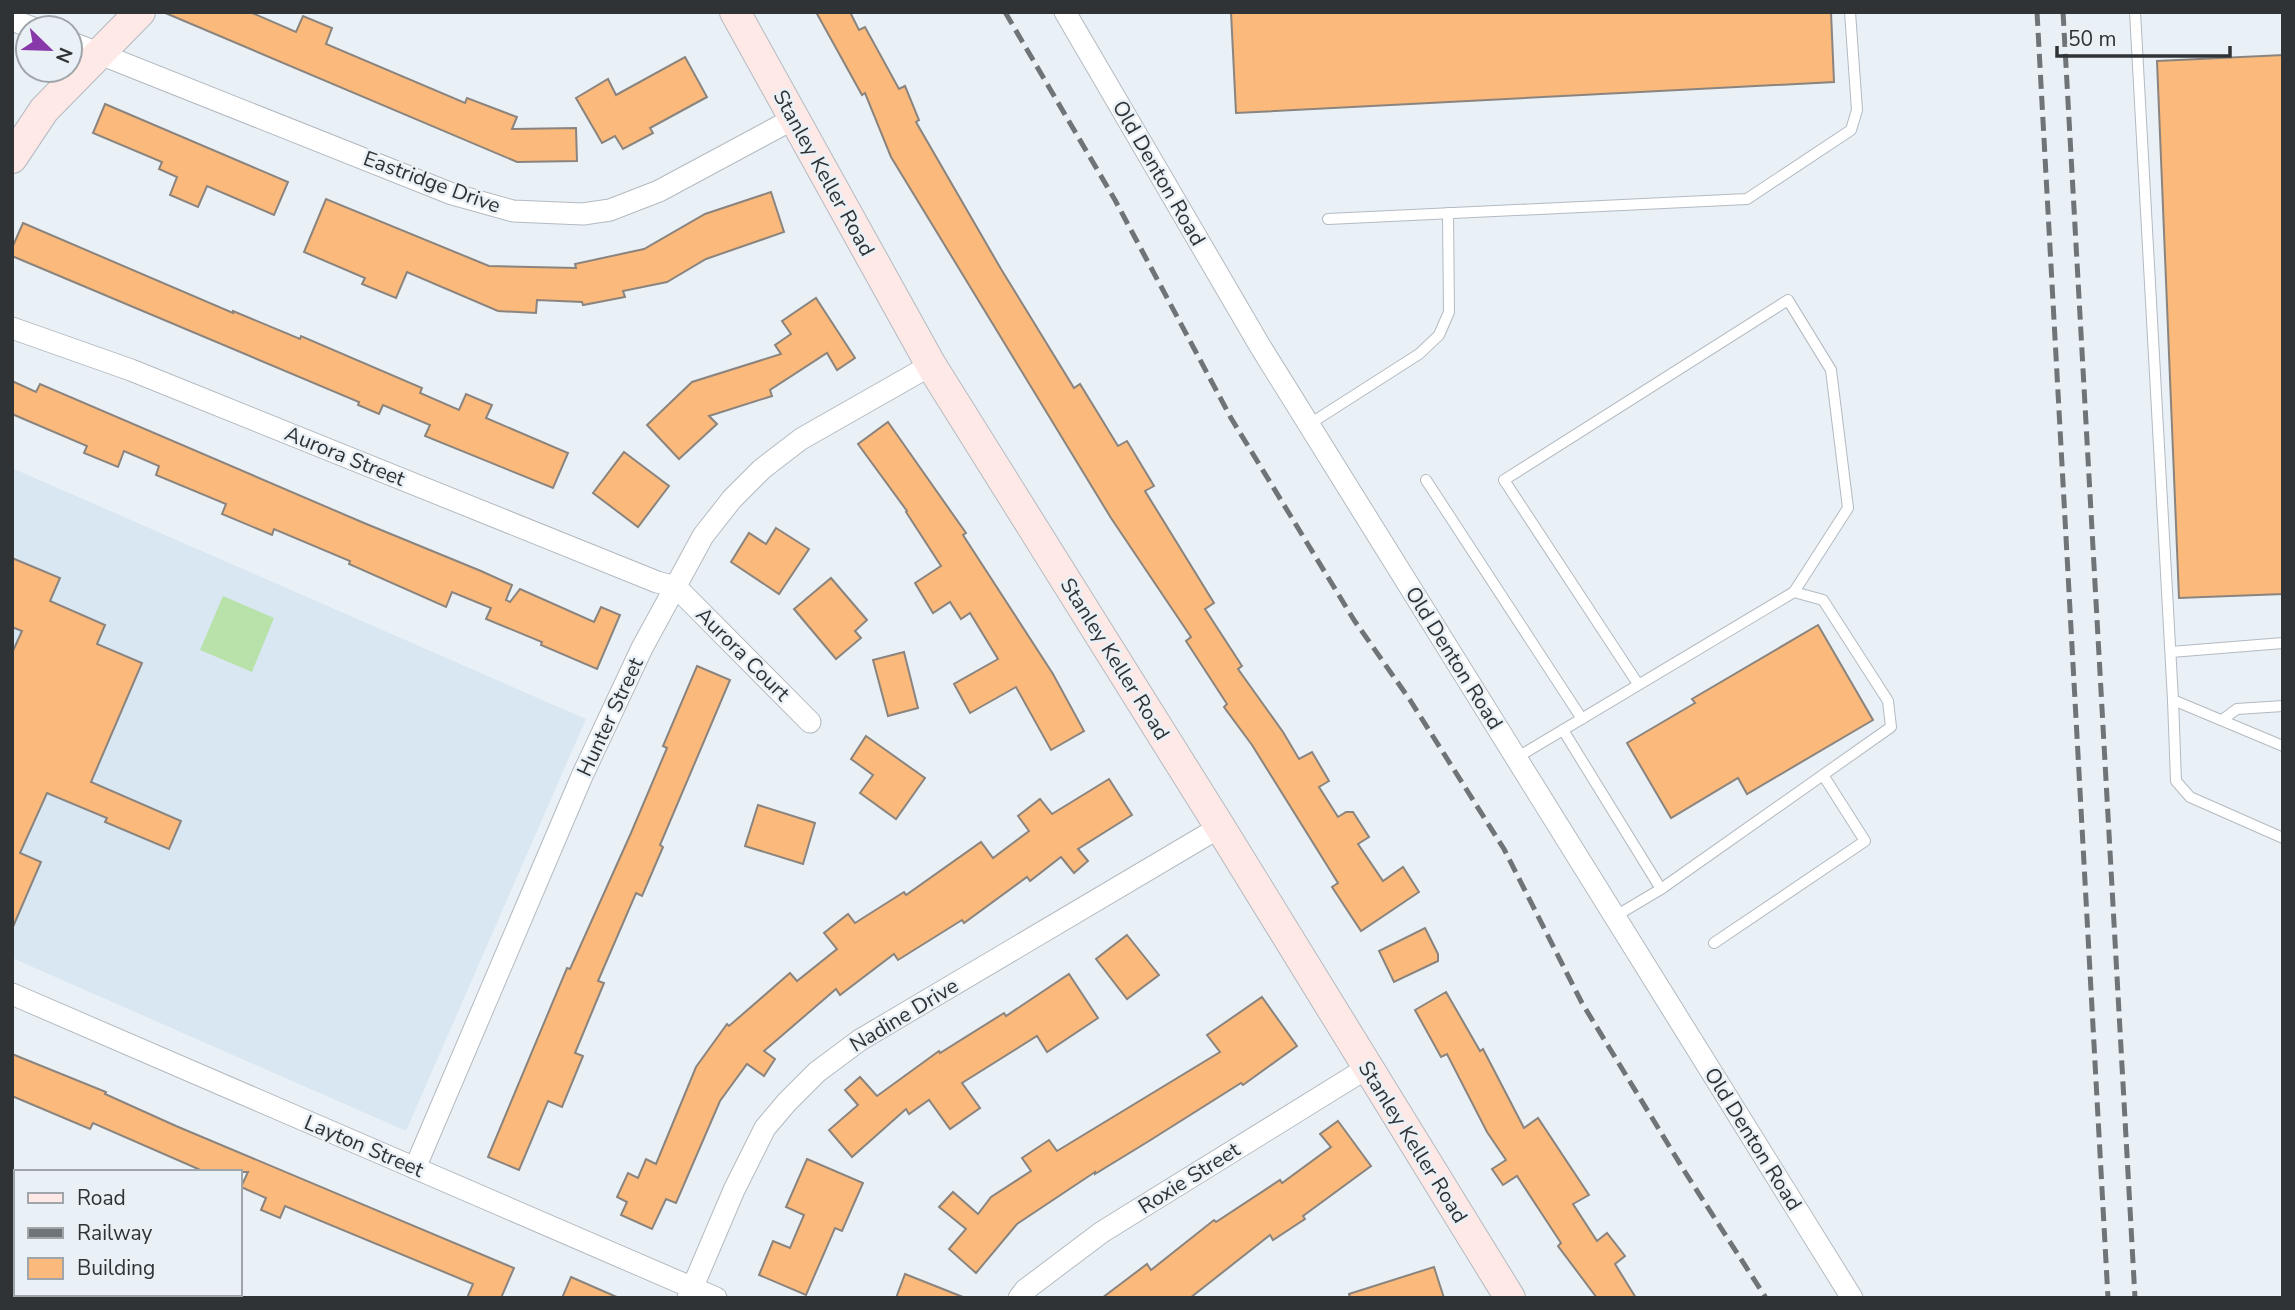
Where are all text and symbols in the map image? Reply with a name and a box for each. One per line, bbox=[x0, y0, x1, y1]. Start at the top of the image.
north arrow bbox=[14, 14, 84, 84]
scale bar bbox=[2057, 14, 2230, 58]
text: 50 m bbox=[2068, 25, 2117, 53]
text: N bbox=[49, 44, 78, 67]
street label: Stanley Keller Road bbox=[767, 85, 881, 261]
street label: Old Denton Road bbox=[1106, 95, 1212, 251]
street label: Eastridge Drive bbox=[360, 144, 504, 220]
street label: Aurora Street bbox=[281, 419, 410, 493]
street label: Stanley Keller Road bbox=[1054, 573, 1176, 745]
street label: Old Denton Road bbox=[1399, 581, 1509, 735]
street label: Aurora Court bbox=[690, 601, 797, 708]
street label: Hunter Street bbox=[570, 652, 650, 781]
street label: Nadine Drive bbox=[844, 972, 964, 1058]
street label: Stanley Keller Road bbox=[1352, 1056, 1474, 1228]
street label: Old Denton Road bbox=[1698, 1062, 1808, 1216]
street label: Layton Street bbox=[300, 1108, 429, 1184]
street label: Roxie Street bbox=[1133, 1135, 1246, 1220]
legend bbox=[14, 1170, 242, 1296]
text: Road bbox=[77, 1184, 126, 1212]
text: Railway bbox=[77, 1219, 152, 1247]
text: Building bbox=[77, 1254, 155, 1282]

